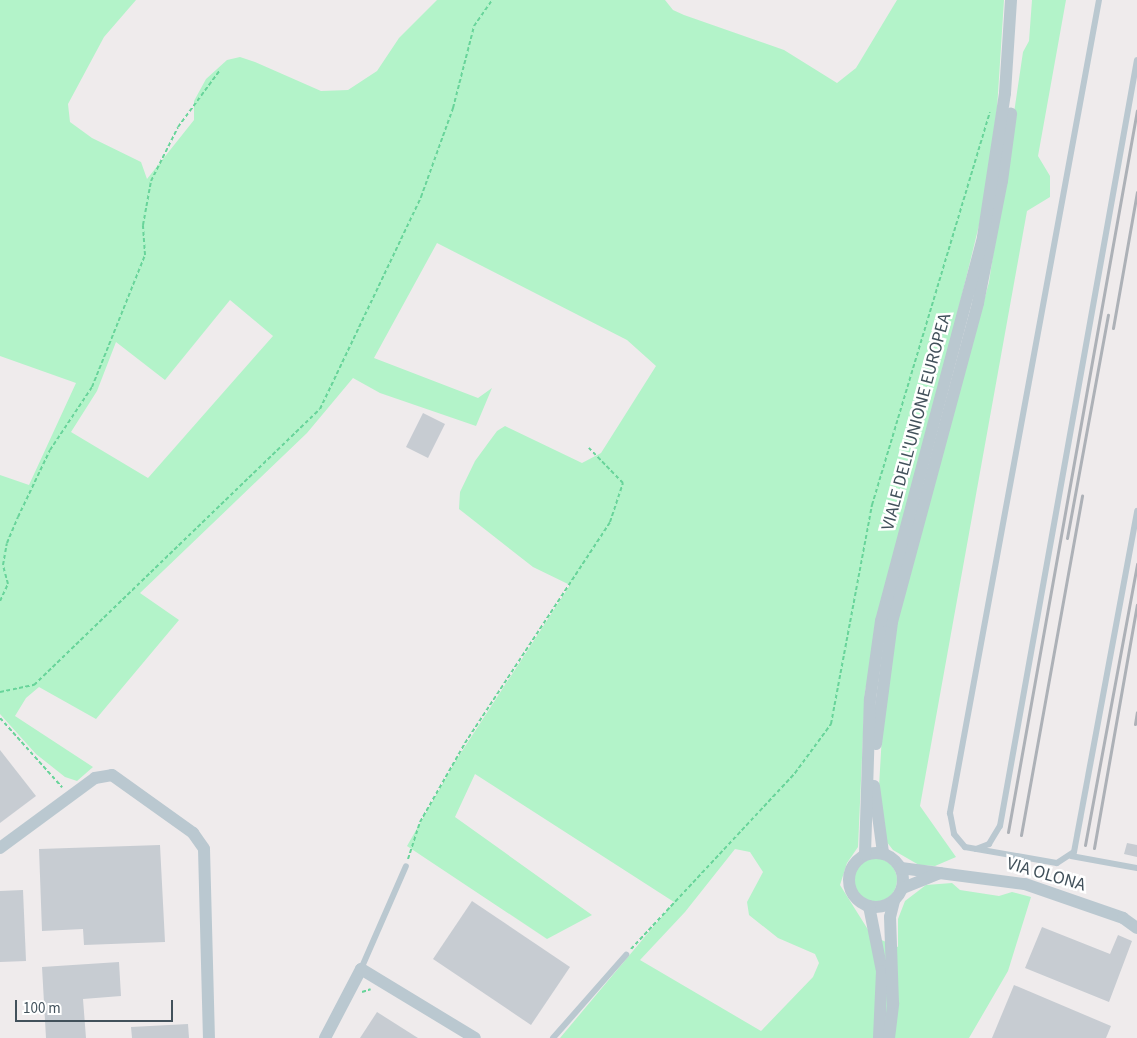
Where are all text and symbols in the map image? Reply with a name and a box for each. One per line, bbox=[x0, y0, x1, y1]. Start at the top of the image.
street label: VIALE DELL'UNIONE EUROPEA bbox=[878, 311, 956, 533]
street label: VIA OLONA bbox=[1004, 853, 1088, 897]
scale bar bbox=[18, 990, 175, 1022]
text: 100 m bbox=[23, 998, 61, 1019]

